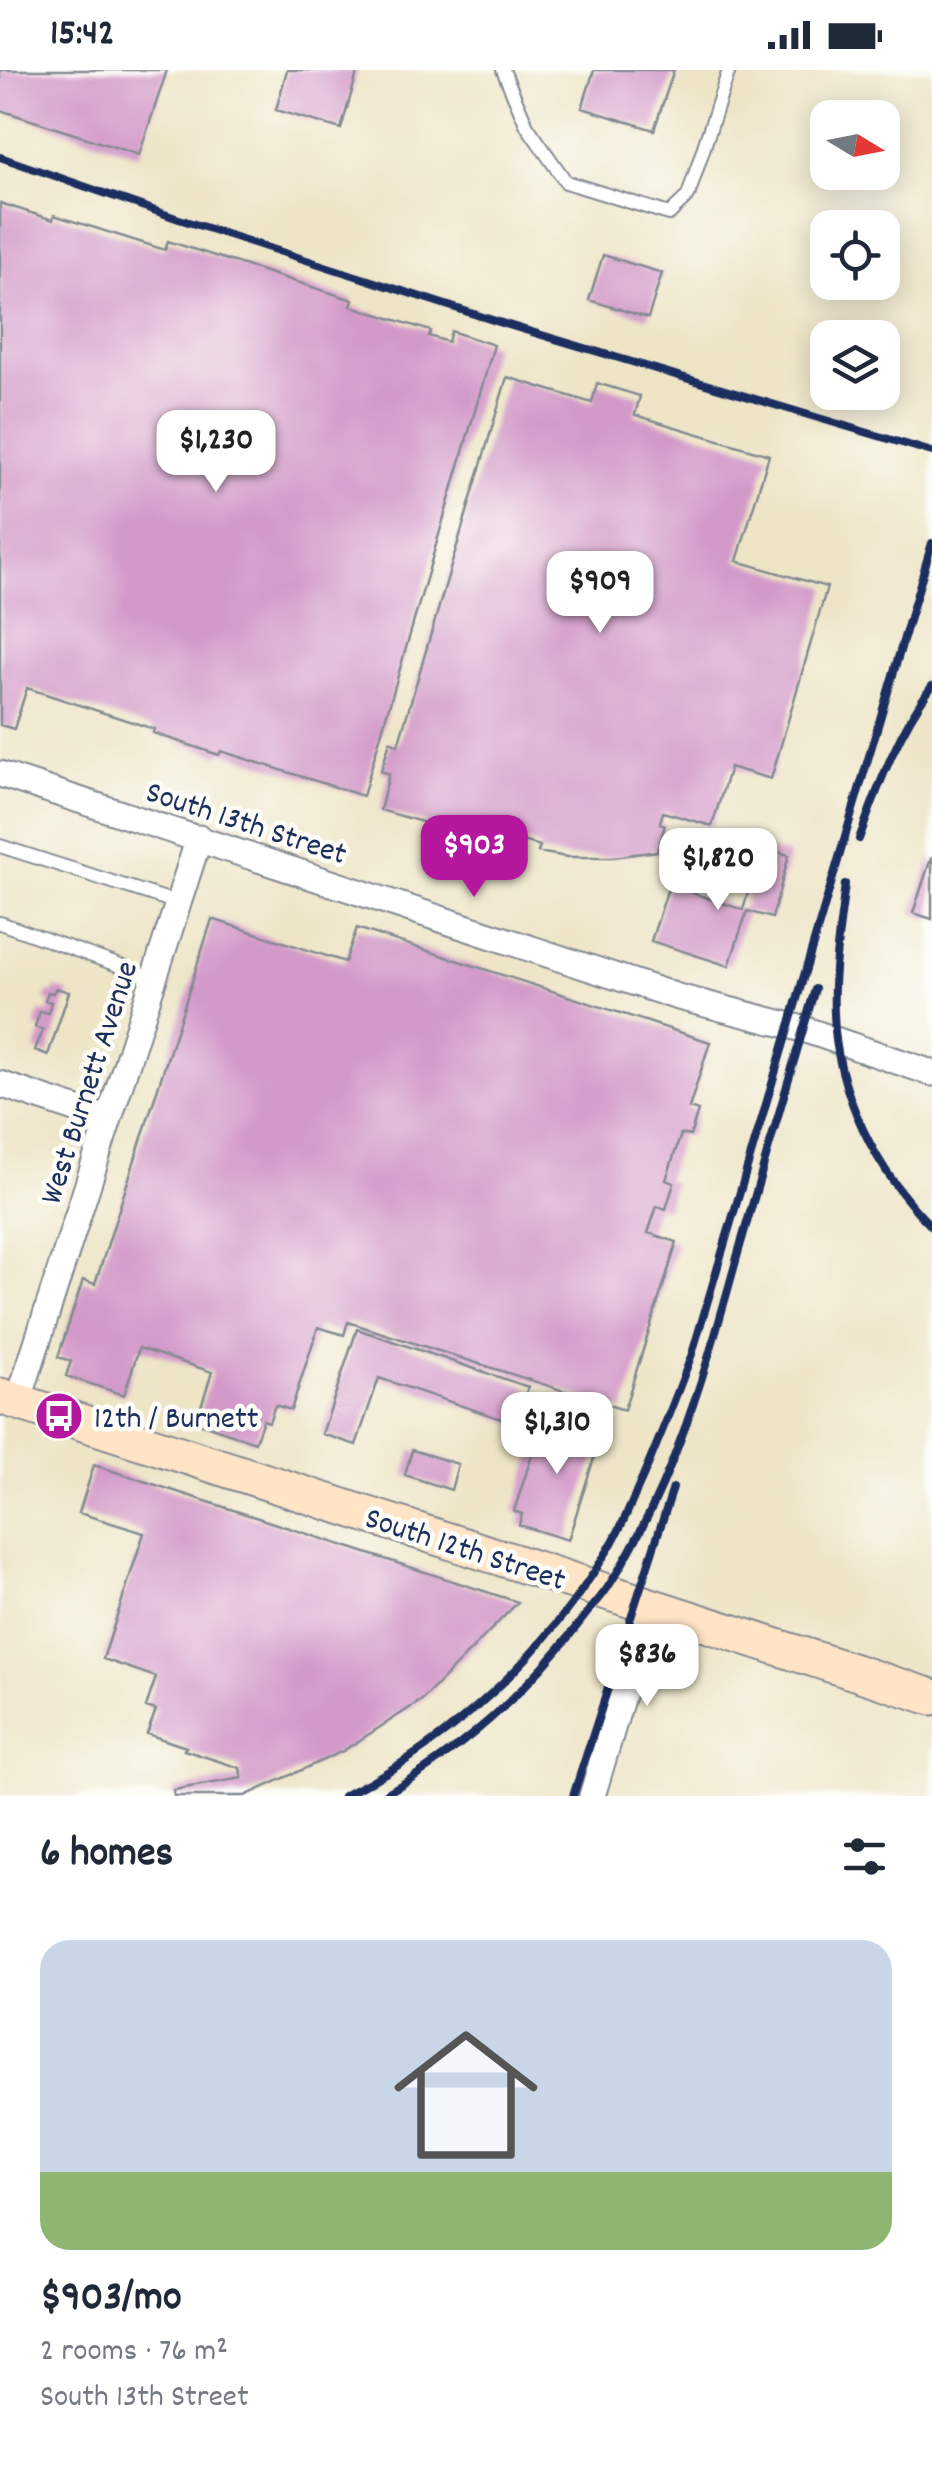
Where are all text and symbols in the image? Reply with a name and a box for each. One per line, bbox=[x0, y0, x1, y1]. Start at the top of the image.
text: 15:42 bbox=[50, 8, 115, 63]
north arrow bbox=[810, 100, 900, 190]
map controls bbox=[810, 100, 900, 410]
button: locate bbox=[810, 210, 900, 300]
button: layers bbox=[810, 320, 900, 410]
pin: $1,230 bbox=[135, 410, 297, 495]
text: $1,230 bbox=[179, 419, 253, 465]
pin: $909 bbox=[541, 551, 659, 636]
text: $909 bbox=[569, 560, 631, 606]
street label: South 13th Street bbox=[139, 772, 352, 880]
pin: $903 bbox=[415, 815, 533, 900]
text: $903 bbox=[443, 824, 505, 870]
pin: $1,820 bbox=[637, 828, 799, 913]
text: $1,820 bbox=[681, 837, 755, 883]
street label: West Burnett Avenue bbox=[31, 956, 153, 1211]
bus stop icon: 12th / Burnett bbox=[33, 1390, 85, 1442]
pin: $1,310 bbox=[476, 1392, 638, 1477]
place label: 12th / Burnett bbox=[94, 1398, 259, 1444]
text: $1,310 bbox=[523, 1401, 591, 1447]
street label: South 12th Street bbox=[358, 1498, 571, 1606]
pin: $836 bbox=[588, 1624, 706, 1709]
text: $836 bbox=[618, 1633, 676, 1679]
text: 6 homes bbox=[40, 1826, 173, 1886]
icon: filters bbox=[837, 1829, 892, 1884]
icon: home bbox=[376, 2005, 556, 2185]
text: $903/mo bbox=[40, 2270, 182, 2330]
text: 2 rooms · 76 m² bbox=[40, 2330, 228, 2376]
text: South 13th Street bbox=[40, 2376, 249, 2422]

